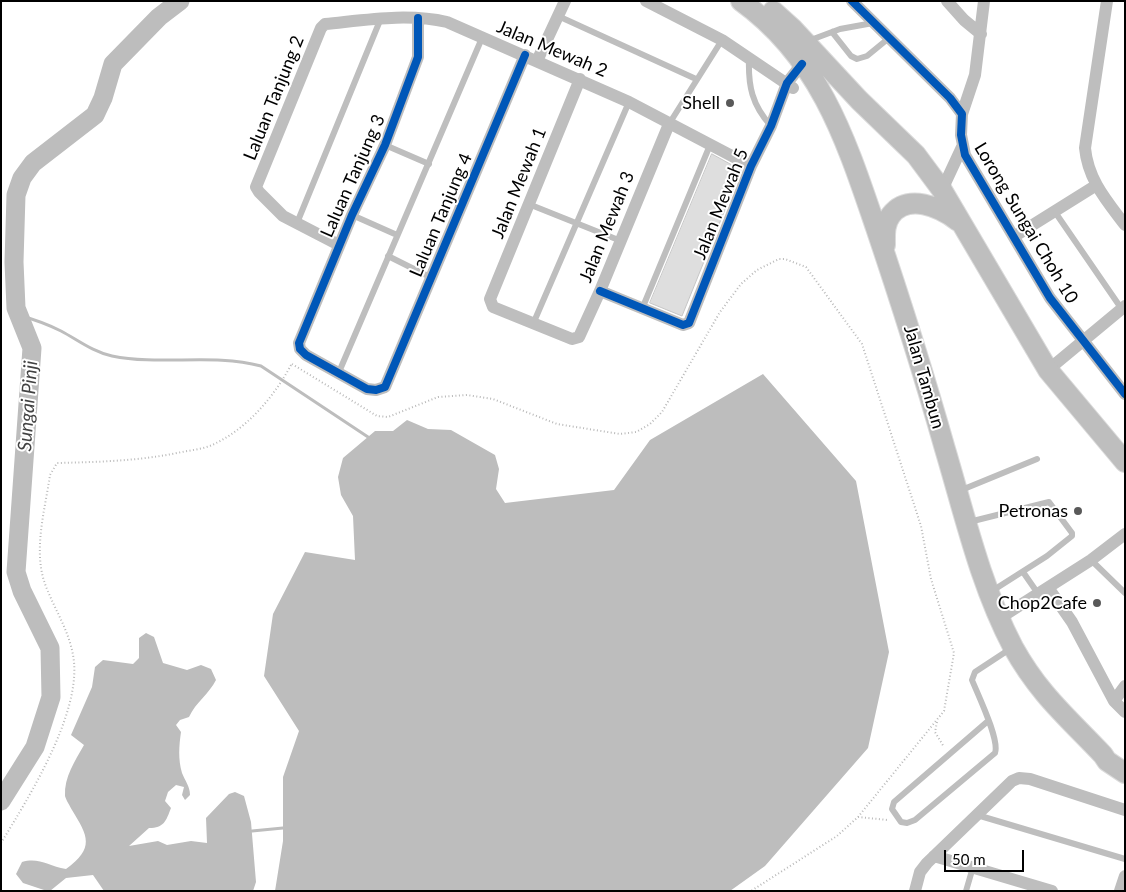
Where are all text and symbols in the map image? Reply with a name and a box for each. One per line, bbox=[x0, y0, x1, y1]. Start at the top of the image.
street label: Jalan Mewah 2 bbox=[493, 16, 611, 82]
street label: Laluan Tanjung 2 bbox=[239, 33, 309, 163]
place label: Shell bbox=[682, 92, 720, 114]
marker: Shell bbox=[724, 97, 736, 109]
street label: Laluan Tanjung 3 bbox=[316, 111, 390, 241]
street label: Jalan Mewah 1 bbox=[487, 124, 551, 242]
street label: Lorong Sungai Choh 10 bbox=[969, 139, 1083, 307]
street label: Jalan Mewah 5 bbox=[689, 145, 753, 263]
street label: Laluan Tanjung 4 bbox=[405, 150, 477, 280]
street label: Jalan Mewah 3 bbox=[575, 168, 639, 286]
street label: Jalan Tambun bbox=[899, 323, 949, 431]
water label: Sungai Pinji bbox=[13, 360, 43, 452]
place label: Petronas bbox=[999, 500, 1068, 522]
marker: Petronas bbox=[1072, 505, 1084, 517]
place label: Chop2Cafe bbox=[998, 592, 1087, 614]
marker: Chop2Cafe bbox=[1091, 597, 1103, 609]
scale bar bbox=[946, 840, 1026, 872]
text: 50 m bbox=[952, 850, 986, 868]

